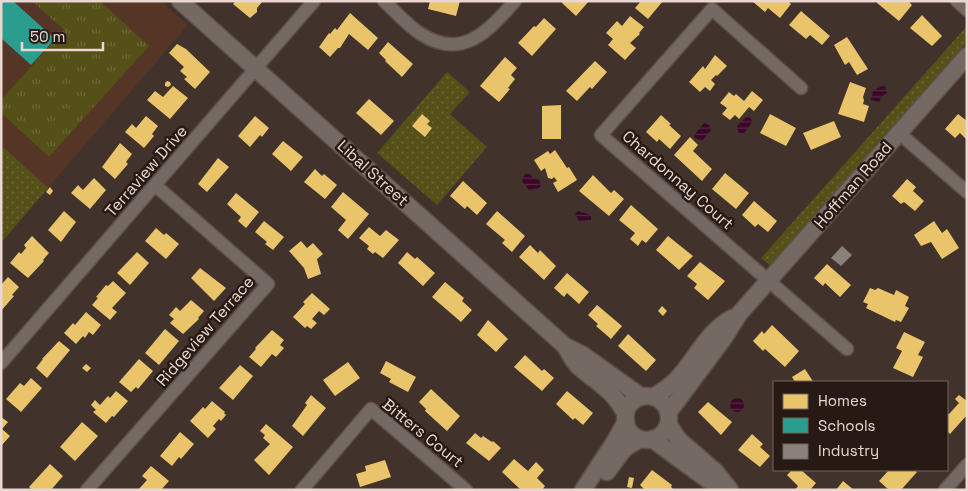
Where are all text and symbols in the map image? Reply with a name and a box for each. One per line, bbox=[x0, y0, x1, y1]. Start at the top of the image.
scale bar bbox=[22, 20, 104, 52]
text: 50 m bbox=[30, 27, 65, 46]
street label: Terraview Drive bbox=[100, 121, 192, 221]
street label: Chardonnay Court bbox=[618, 126, 738, 234]
street label: Libal Street bbox=[333, 135, 413, 211]
street label: Hoffman Road bbox=[810, 137, 896, 233]
street label: Ridgeview Terrace bbox=[151, 272, 259, 390]
legend bbox=[773, 381, 948, 471]
text: Homes bbox=[818, 391, 867, 410]
street label: Bitters Court bbox=[378, 394, 468, 472]
text: Schools bbox=[818, 416, 876, 435]
text: Industry bbox=[818, 441, 879, 460]

